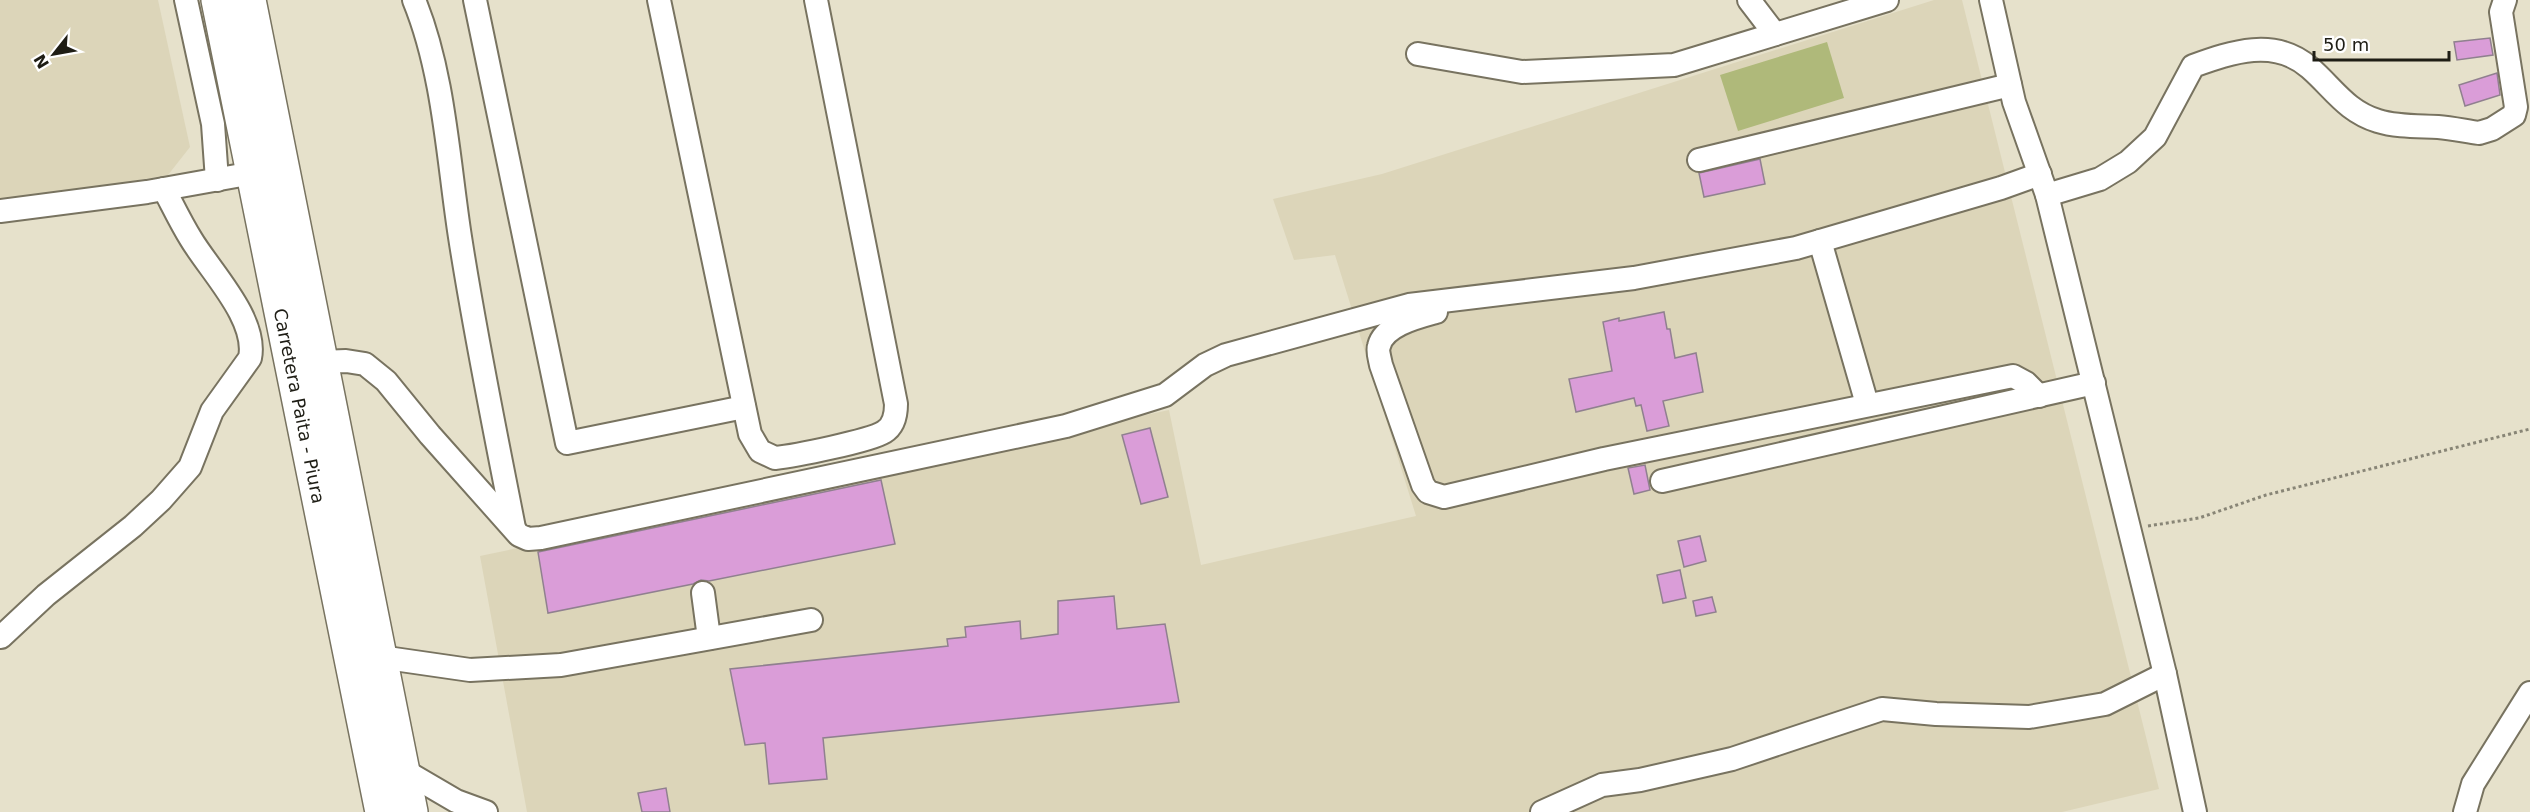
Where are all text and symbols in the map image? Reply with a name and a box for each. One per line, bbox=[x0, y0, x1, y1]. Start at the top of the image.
north arrow bbox=[24, 24, 84, 84]
scale bar bbox=[2314, 24, 2449, 62]
text: 50 m bbox=[2323, 34, 2369, 55]
text: N bbox=[30, 51, 53, 72]
street label: Carretera Paita - Piura bbox=[270, 306, 330, 505]

